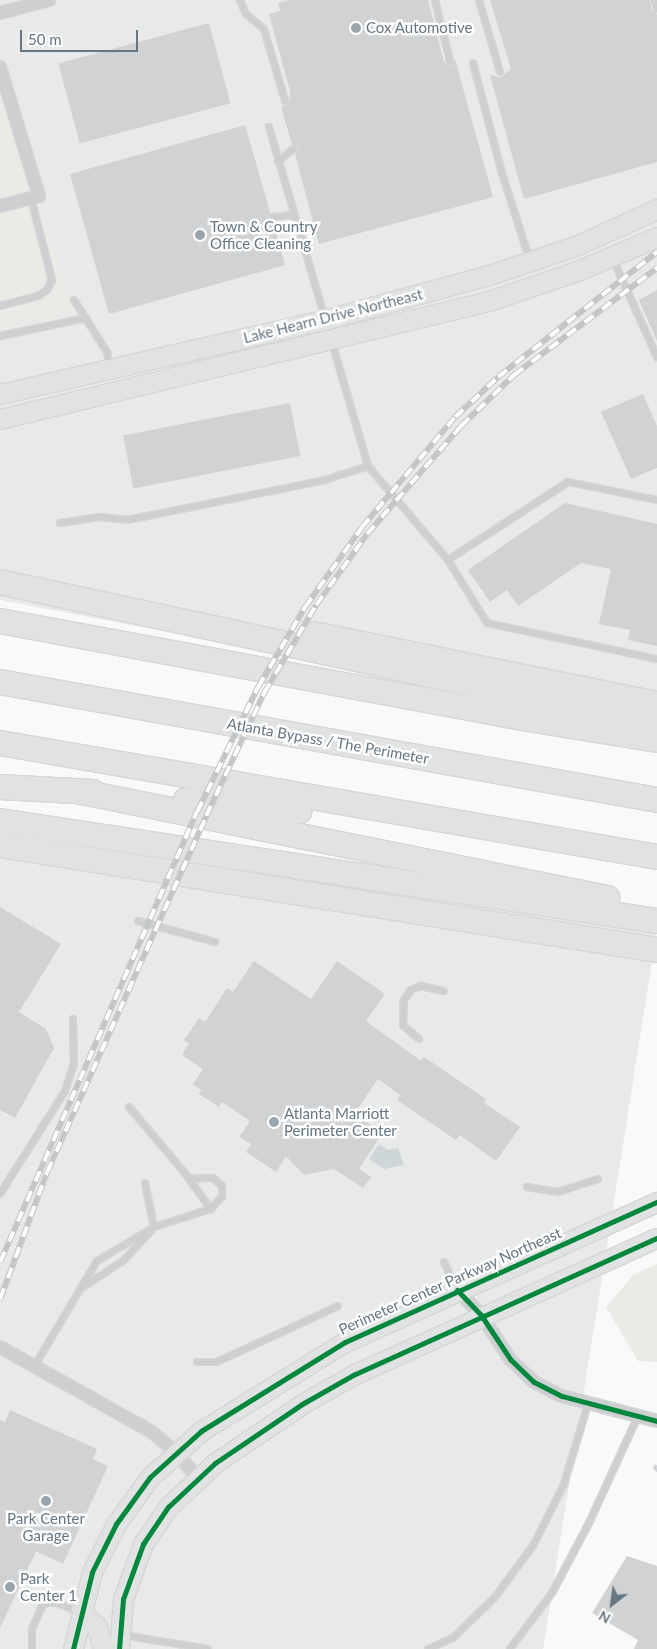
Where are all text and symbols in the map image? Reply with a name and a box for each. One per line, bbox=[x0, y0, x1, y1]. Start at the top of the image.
place label: Cox Automotive bbox=[366, 19, 473, 37]
scale bar bbox=[22, 20, 140, 52]
marker: Cox Automotive bbox=[350, 22, 362, 34]
text: 50 m bbox=[28, 30, 62, 48]
place label: Town & Country Office Cleaning bbox=[210, 217, 318, 252]
marker: Town & Country Office Cleaning bbox=[194, 229, 206, 241]
street label: Lake Hearn Drive Northeast bbox=[241, 285, 425, 347]
street label: Atlanta Bypass / The Perimeter bbox=[226, 714, 430, 768]
place label: Atlanta Marriott Perimeter Center bbox=[284, 1104, 397, 1139]
marker: Atlanta Marriott Perimeter Center bbox=[268, 1116, 280, 1128]
street label: Perimeter Center Parkway Northeast bbox=[335, 1223, 565, 1339]
marker: Park Center Garage bbox=[40, 1495, 52, 1507]
place label: Park Center Garage bbox=[7, 1509, 85, 1544]
place label: Park Center 1 bbox=[20, 1569, 77, 1604]
north arrow bbox=[587, 1579, 637, 1629]
marker: Park Center 1 bbox=[4, 1581, 16, 1593]
text: N bbox=[595, 1607, 613, 1627]

